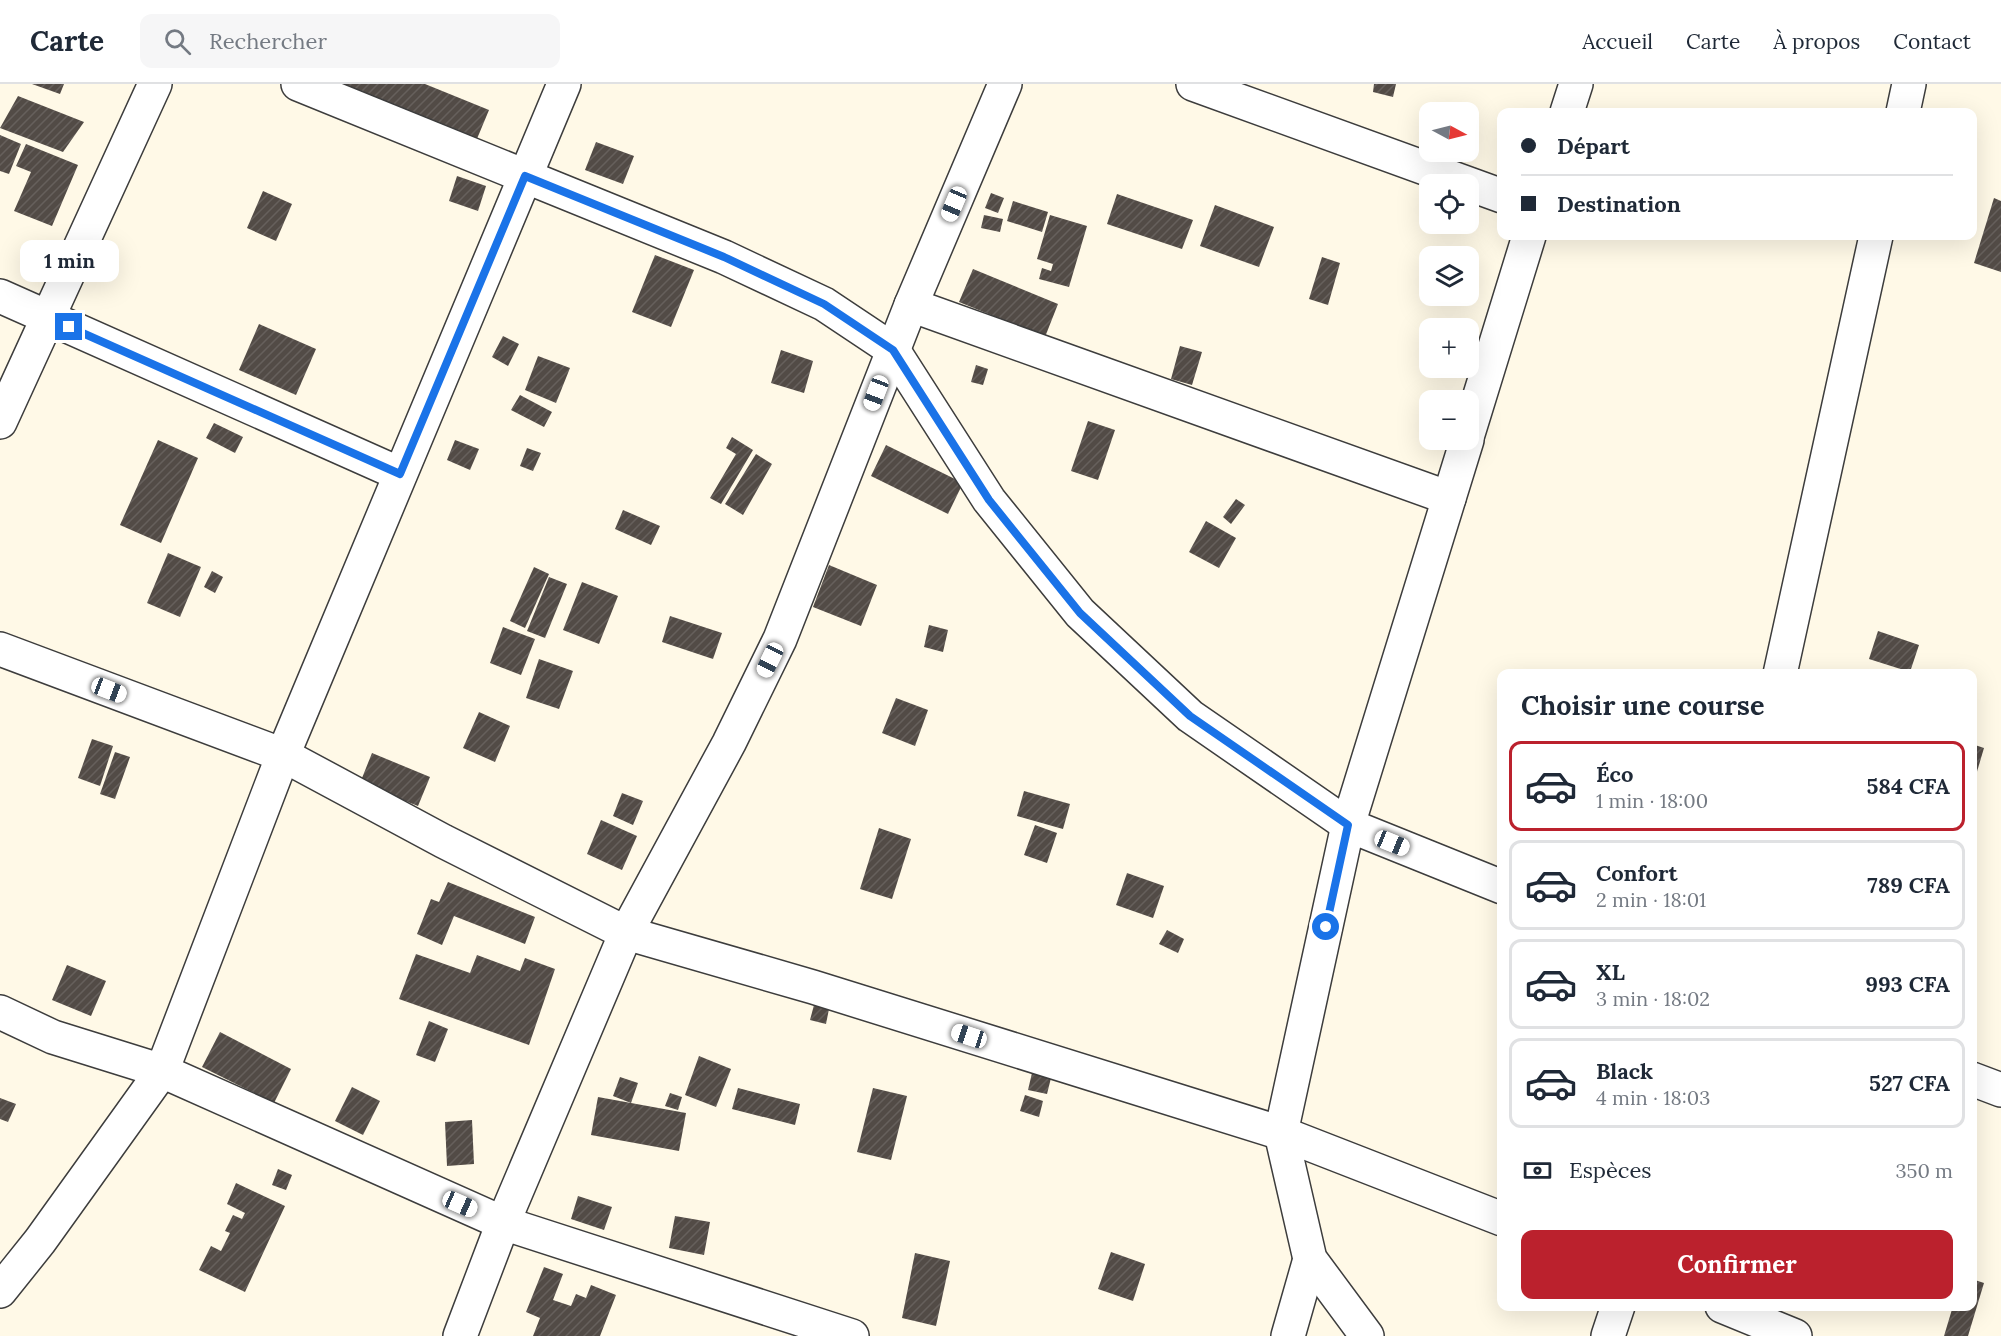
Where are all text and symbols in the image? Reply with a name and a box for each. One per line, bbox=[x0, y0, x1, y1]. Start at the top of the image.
search box bbox=[140, 14, 560, 68]
text: Carte bbox=[30, 23, 104, 59]
icon: search bbox=[161, 25, 194, 58]
text: Rechercher bbox=[209, 27, 327, 55]
text: Accueil bbox=[1582, 28, 1653, 55]
text: Carte bbox=[1686, 28, 1740, 55]
text: À propos bbox=[1773, 28, 1860, 55]
text: Contact bbox=[1893, 28, 1971, 55]
north arrow bbox=[1419, 102, 1479, 162]
map controls bbox=[1419, 102, 1479, 450]
text: Départ bbox=[1557, 132, 1630, 160]
button: locate bbox=[1419, 174, 1479, 234]
car bbox=[939, 184, 969, 224]
text: Destination bbox=[1557, 190, 1681, 218]
callout: 1 min bbox=[20, 240, 118, 282]
button: layers bbox=[1419, 246, 1479, 306]
text: 1 min bbox=[44, 248, 95, 273]
route end bbox=[55, 313, 82, 340]
button: + bbox=[1419, 318, 1479, 378]
car bbox=[861, 373, 891, 413]
button: − bbox=[1419, 390, 1479, 450]
car bbox=[754, 640, 786, 680]
car bbox=[89, 675, 129, 705]
text: Choisir une course bbox=[1521, 688, 1764, 722]
icon: car bbox=[1524, 759, 1578, 813]
text: Éco bbox=[1596, 760, 1633, 788]
text: 584 CFA bbox=[1866, 772, 1950, 800]
text: 1 min · 18:00 bbox=[1596, 788, 1708, 813]
car bbox=[1372, 828, 1412, 858]
icon: car bbox=[1524, 858, 1578, 912]
text: Confort bbox=[1596, 859, 1678, 887]
text: 789 CFA bbox=[1867, 871, 1950, 899]
text: 2 min · 18:01 bbox=[1596, 887, 1706, 912]
route start bbox=[1312, 913, 1339, 940]
icon: car bbox=[1524, 957, 1578, 1011]
text: XL bbox=[1596, 958, 1625, 986]
text: 993 CFA bbox=[1865, 970, 1950, 998]
text: 3 min · 18:02 bbox=[1596, 986, 1710, 1011]
car bbox=[949, 1022, 989, 1050]
icon: car bbox=[1524, 1056, 1578, 1110]
text: Black bbox=[1596, 1057, 1653, 1085]
text: 527 CFA bbox=[1869, 1069, 1950, 1097]
text: 4 min · 18:03 bbox=[1596, 1085, 1710, 1110]
icon: cash bbox=[1521, 1154, 1554, 1187]
text: Espèces bbox=[1569, 1156, 1652, 1184]
text: 350 m bbox=[1895, 1158, 1953, 1183]
car bbox=[440, 1188, 480, 1220]
button: Confirmer bbox=[1521, 1230, 1953, 1299]

